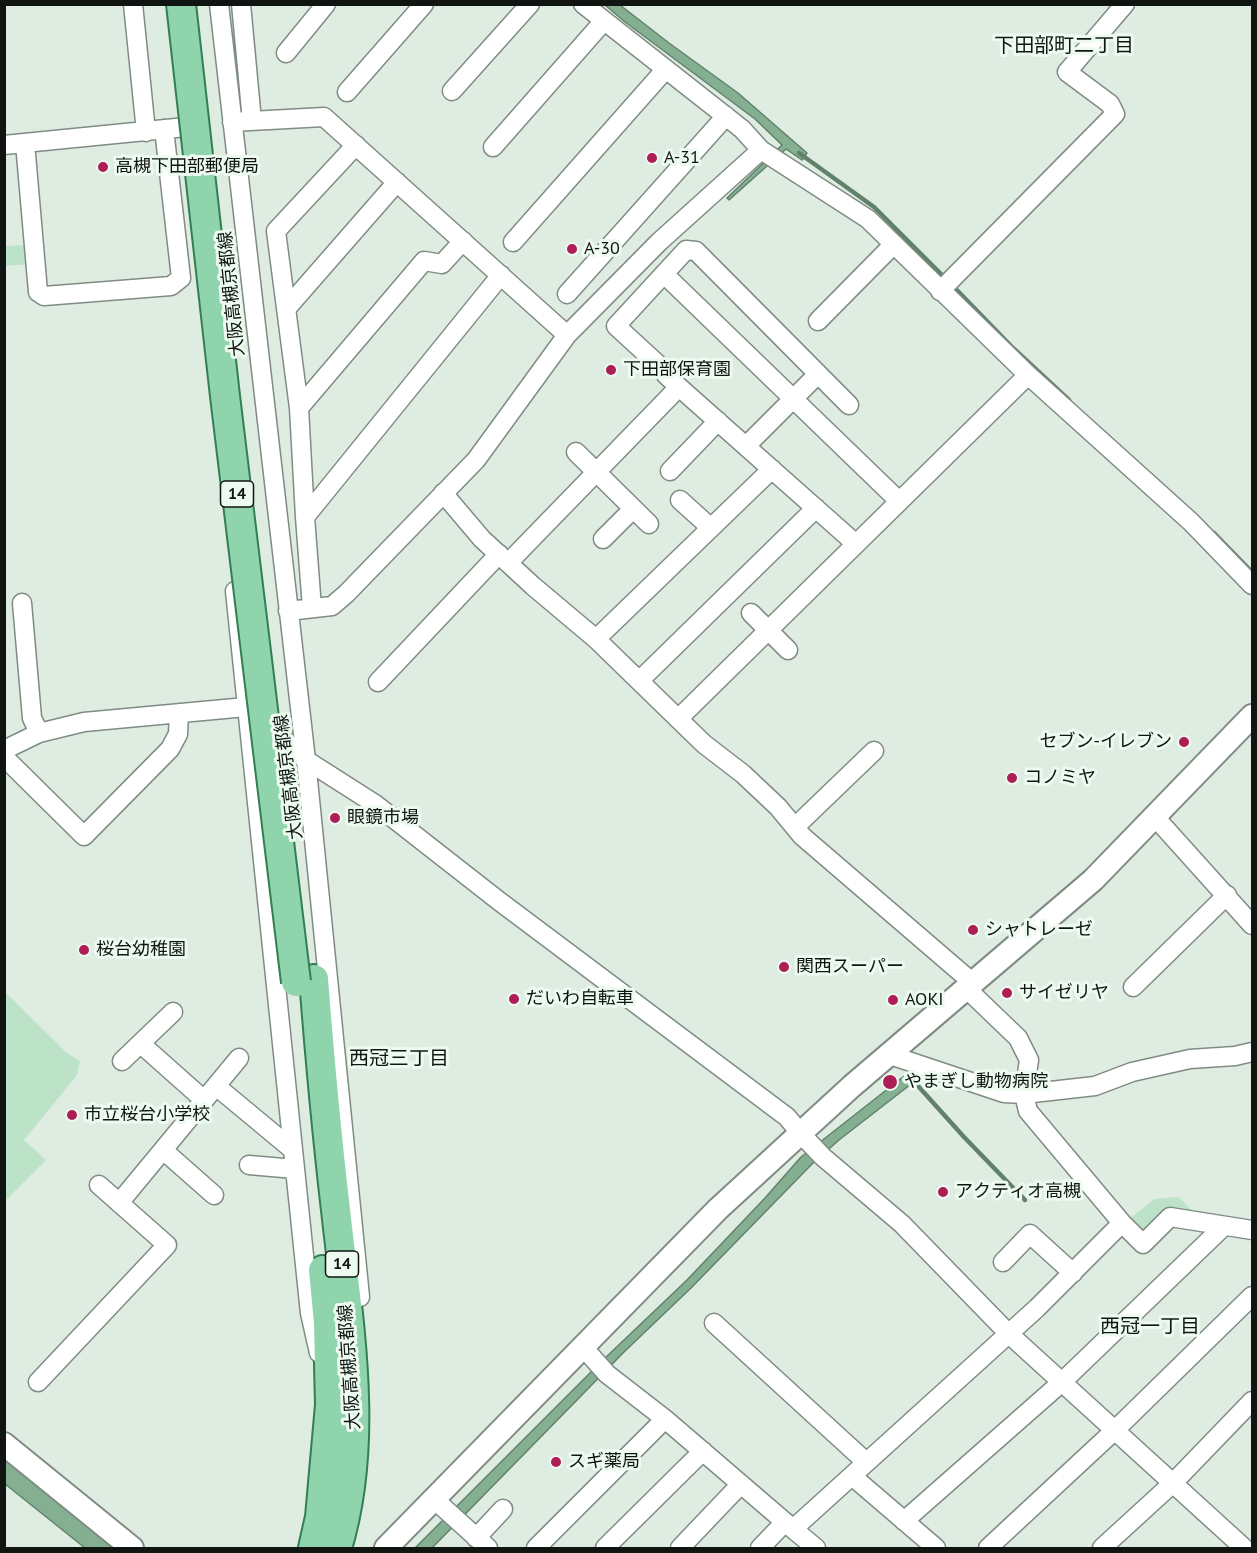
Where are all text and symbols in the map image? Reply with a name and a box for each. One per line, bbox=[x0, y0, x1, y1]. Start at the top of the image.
district label: 下田部町二丁目 bbox=[994, 34, 1134, 58]
place label: A-31 bbox=[664, 147, 700, 169]
marker: A-31 bbox=[645, 151, 659, 165]
place label: 高槻下田部郵便局 bbox=[115, 156, 259, 178]
marker: 高槻下田部郵便局 bbox=[96, 160, 110, 174]
street label: 大阪高槻京都線 bbox=[215, 230, 249, 358]
place label: A-30 bbox=[584, 238, 620, 260]
marker: A-30 bbox=[565, 242, 579, 256]
place label: 下田部保育園 bbox=[623, 359, 731, 381]
marker: 下田部保育園 bbox=[604, 363, 618, 377]
road number: 14 bbox=[220, 481, 254, 507]
street label: 大阪高槻京都線 bbox=[271, 713, 307, 841]
place label: セブン-イレブン bbox=[1040, 731, 1172, 753]
marker: セブン-イレブン bbox=[1177, 735, 1191, 749]
place label: コノミヤ bbox=[1024, 767, 1096, 789]
marker: コノミヤ bbox=[1005, 771, 1019, 785]
place label: 眼鏡市場 bbox=[347, 807, 419, 829]
marker: 眼鏡市場 bbox=[328, 811, 342, 825]
place label: シャトレーゼ bbox=[985, 919, 1093, 941]
marker: シャトレーゼ bbox=[966, 923, 980, 937]
place label: 桜台幼稚園 bbox=[96, 939, 186, 961]
marker: 桜台幼稚園 bbox=[77, 943, 91, 957]
place label: 関西スーパー bbox=[796, 956, 904, 978]
marker: 関西スーパー bbox=[777, 960, 791, 974]
place label: サイゼリヤ bbox=[1019, 982, 1109, 1004]
marker: サイゼリヤ bbox=[1000, 986, 1014, 1000]
place label: だいわ自転車 bbox=[526, 988, 634, 1010]
place label: AOKI bbox=[905, 989, 944, 1011]
marker: だいわ自転車 bbox=[507, 992, 521, 1006]
marker: AOKI bbox=[886, 993, 900, 1007]
district label: 西冠三丁目 bbox=[349, 1047, 449, 1071]
place label: やまぎし動物病院 bbox=[904, 1071, 1048, 1093]
marker: やまぎし動物病院 bbox=[881, 1073, 899, 1091]
place label: 市立桜台小学校 bbox=[84, 1104, 210, 1126]
marker: 市立桜台小学校 bbox=[65, 1108, 79, 1122]
place label: アクティオ高槻 bbox=[955, 1181, 1081, 1203]
marker: アクティオ高槻 bbox=[936, 1185, 950, 1199]
road number: 14 bbox=[326, 1251, 358, 1277]
street label: 大阪高槻京都線 bbox=[335, 1303, 365, 1431]
district label: 西冠一丁目 bbox=[1100, 1315, 1200, 1339]
place label: スギ薬局 bbox=[568, 1451, 640, 1473]
marker: スギ薬局 bbox=[549, 1455, 563, 1469]

